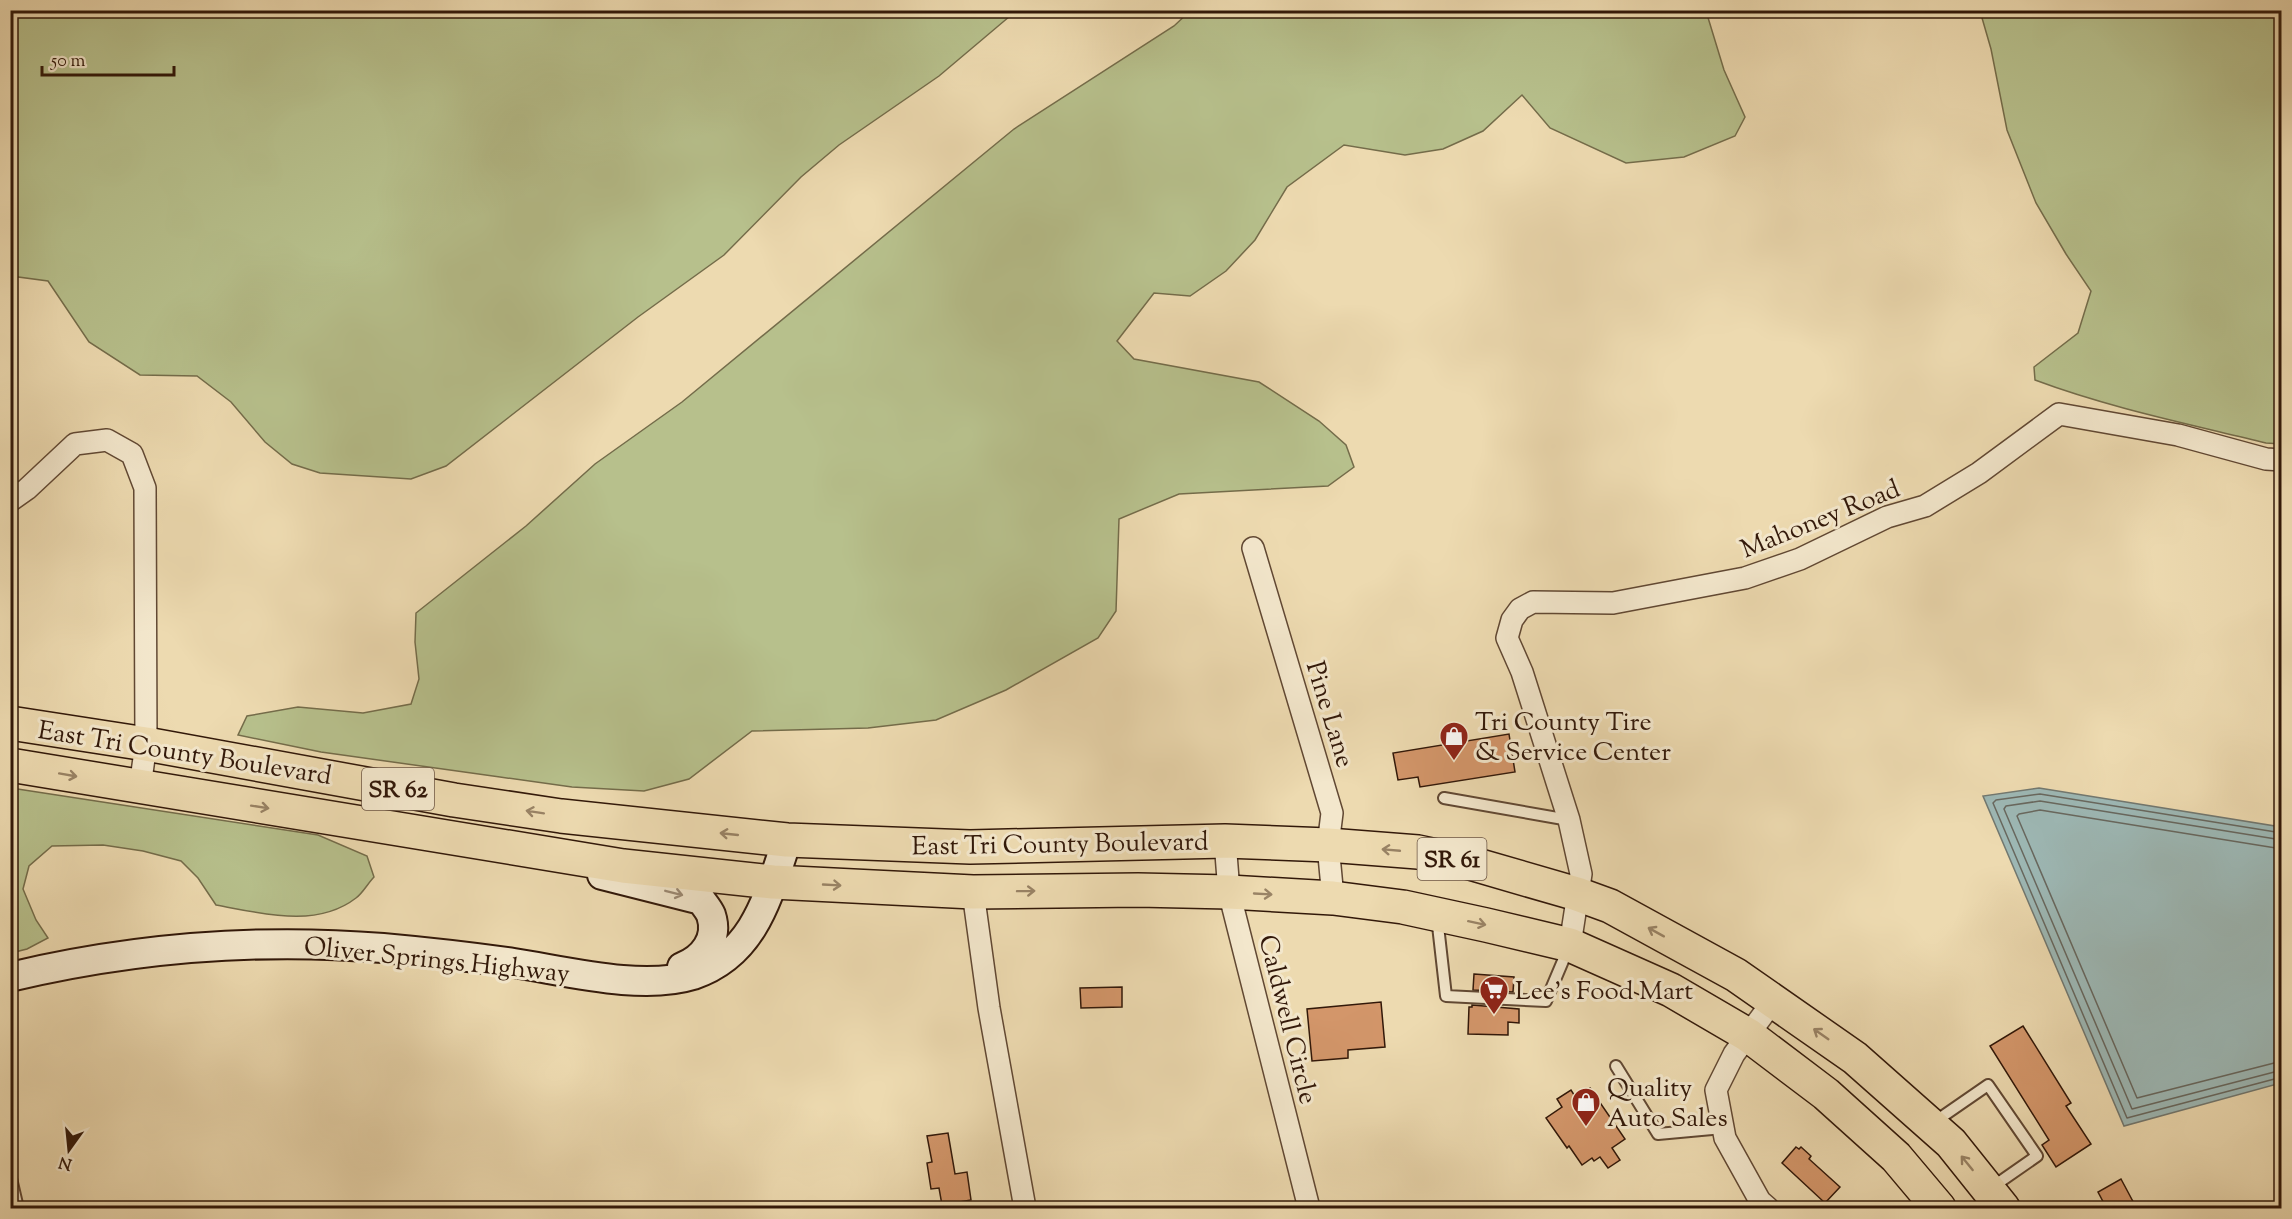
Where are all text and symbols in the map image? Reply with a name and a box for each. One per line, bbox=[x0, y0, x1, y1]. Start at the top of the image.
scale bar bbox=[42, 39, 174, 77]
text: 50 m bbox=[50, 49, 86, 75]
street label: Mahoney Road bbox=[1736, 471, 1906, 569]
street label: Pine Lane bbox=[1295, 657, 1362, 772]
place label: Tri County Tire & Service Center bbox=[1475, 705, 1671, 772]
street label: East Tri County Boulevard bbox=[35, 713, 334, 796]
shop icon: Tri County Tire & Service Center bbox=[1438, 720, 1470, 762]
road number: SR 62 bbox=[362, 768, 434, 810]
one-way arrow bbox=[58, 770, 77, 781]
one-way arrow bbox=[250, 802, 270, 813]
one-way arrow bbox=[526, 807, 546, 818]
street label: East Tri County Boulevard bbox=[911, 824, 1209, 867]
one-way arrow bbox=[720, 828, 739, 839]
road number: SR 61 bbox=[1418, 838, 1486, 880]
one-way arrow bbox=[1381, 844, 1401, 855]
one-way arrow bbox=[821, 879, 841, 890]
one-way arrow bbox=[1016, 886, 1036, 897]
one-way arrow bbox=[664, 888, 683, 899]
one-way arrow bbox=[1253, 889, 1273, 900]
one-way arrow bbox=[1467, 917, 1486, 929]
one-way arrow bbox=[1647, 925, 1664, 937]
street label: Oliver Springs Highway bbox=[302, 929, 572, 994]
street label: Caldwell Circle bbox=[1248, 931, 1325, 1108]
supermarket icon: Lee's Food Mart bbox=[1478, 974, 1510, 1016]
place label: Lee's Food Mart bbox=[1515, 974, 1693, 1011]
one-way arrow bbox=[1814, 1028, 1830, 1040]
place label: Quality Auto Sales bbox=[1607, 1071, 1728, 1138]
shop icon: Quality Auto Sales bbox=[1570, 1086, 1602, 1128]
north arrow bbox=[39, 1120, 99, 1180]
text: N bbox=[56, 1149, 75, 1175]
one-way arrow bbox=[1960, 1155, 1973, 1171]

